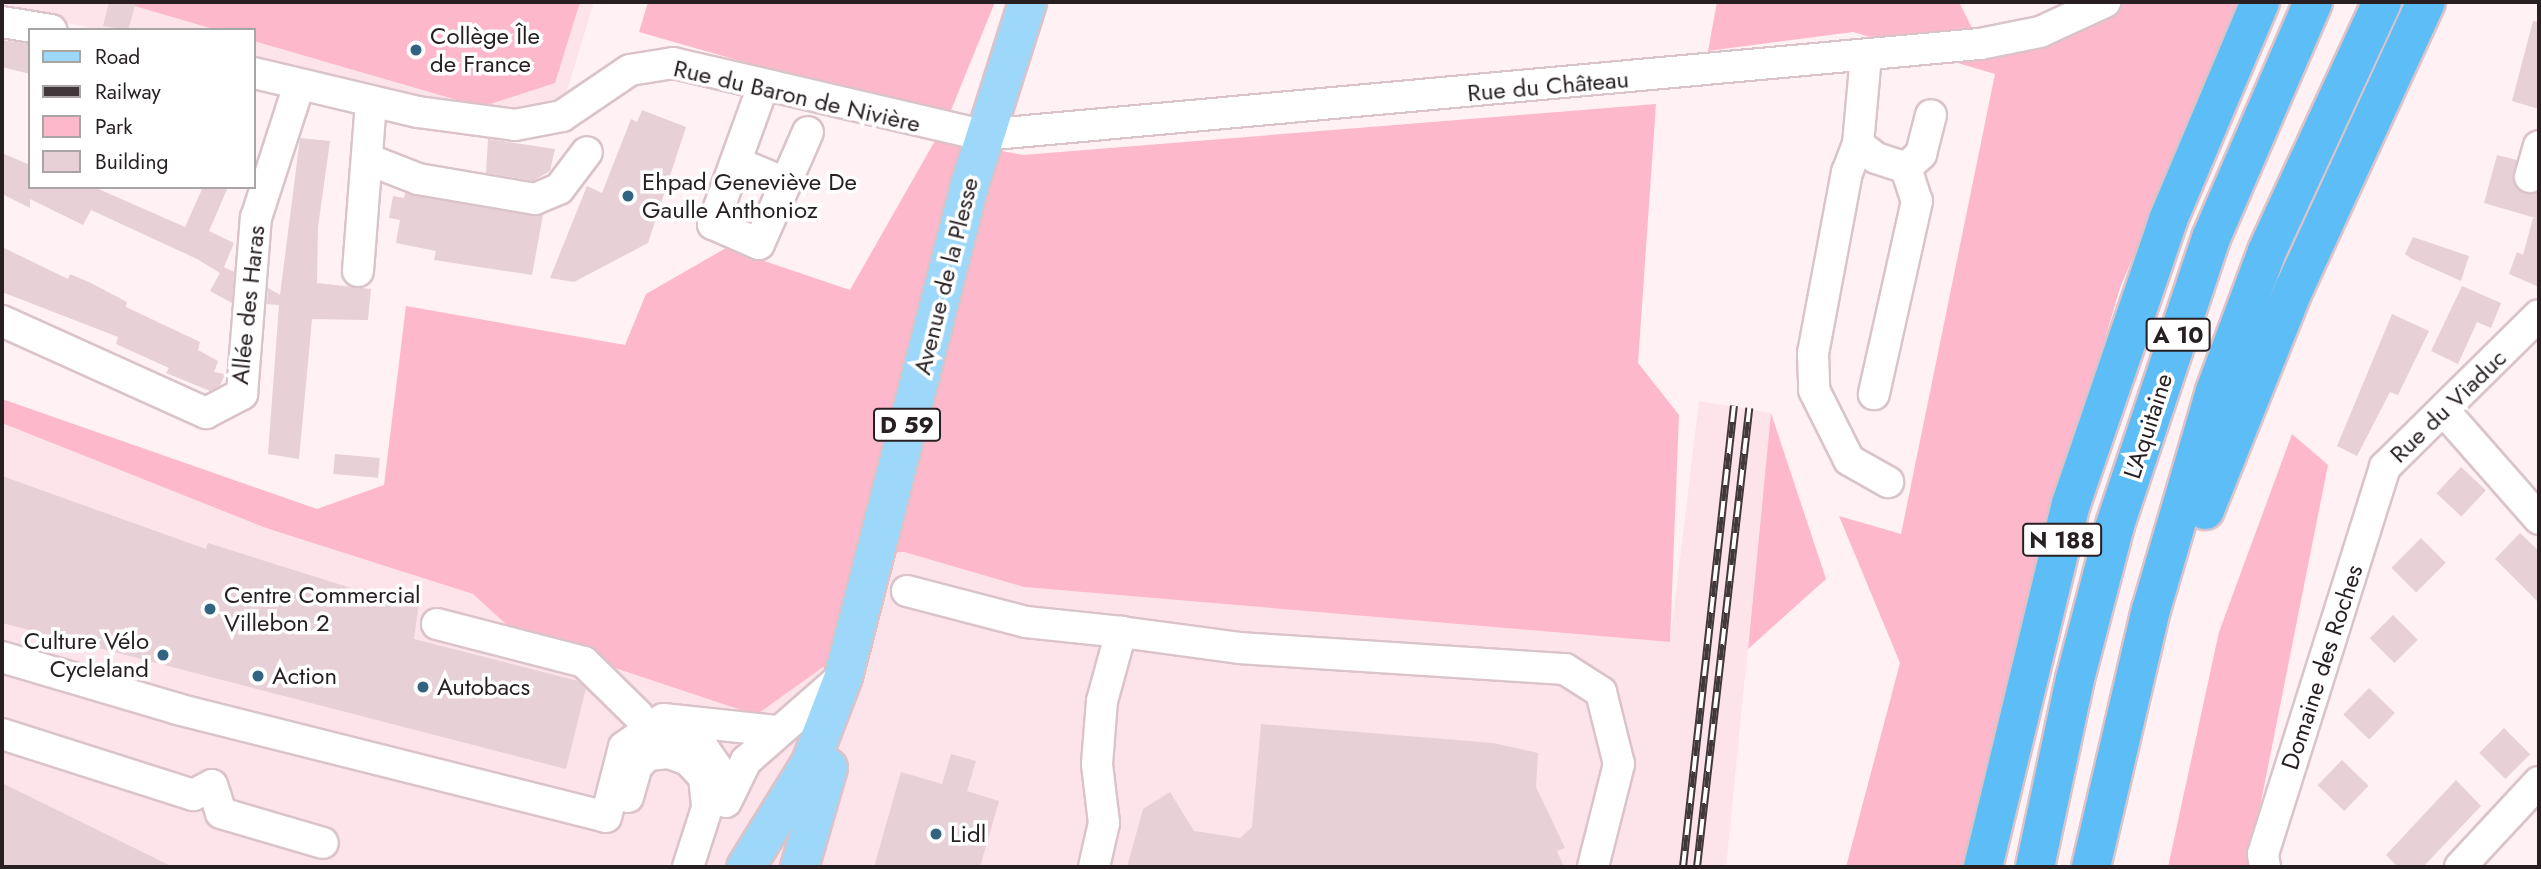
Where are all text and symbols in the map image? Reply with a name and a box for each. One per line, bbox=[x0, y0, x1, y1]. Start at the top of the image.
place label: Collège Île de France bbox=[430, 22, 540, 78]
legend bbox=[28, 28, 256, 189]
text: Road bbox=[95, 42, 140, 72]
marker: Collège Île de France bbox=[408, 42, 424, 58]
street label: Rue du Baron de Nivière bbox=[671, 54, 923, 138]
street label: Rue du Château bbox=[1466, 65, 1630, 107]
text: Railway bbox=[95, 77, 161, 107]
text: Park bbox=[95, 112, 132, 142]
text: Building bbox=[95, 147, 168, 177]
place label: Ehpad Geneviève De Gaulle Anthonioz bbox=[642, 168, 857, 224]
street label: Avenue de la Plesse bbox=[908, 174, 984, 378]
marker: Ehpad Geneviève De Gaulle Anthonioz bbox=[620, 188, 636, 204]
street label: Allée des Haras bbox=[225, 224, 271, 386]
road number: A 10 bbox=[2145, 316, 2211, 354]
street label: Rue du Viaduc bbox=[2384, 343, 2512, 469]
street label: L'Aquitaine bbox=[2118, 370, 2178, 482]
road number: D 59 bbox=[872, 406, 942, 444]
road number: N 188 bbox=[2022, 520, 2102, 560]
street label: Domaine des Roches bbox=[2275, 561, 2369, 773]
place label: Centre Commercial Villebon 2 bbox=[224, 581, 421, 637]
marker: Centre Commercial Villebon 2 bbox=[202, 601, 218, 617]
place label: Culture Vélo Cycleland bbox=[24, 627, 149, 683]
marker: Culture Vélo Cycleland bbox=[155, 647, 171, 663]
place label: Action bbox=[272, 662, 337, 690]
marker: Action bbox=[250, 668, 266, 684]
place label: Autobacs bbox=[437, 673, 530, 701]
marker: Autobacs bbox=[415, 679, 431, 695]
place label: Lidl bbox=[950, 820, 986, 848]
marker: Lidl bbox=[928, 826, 944, 842]

